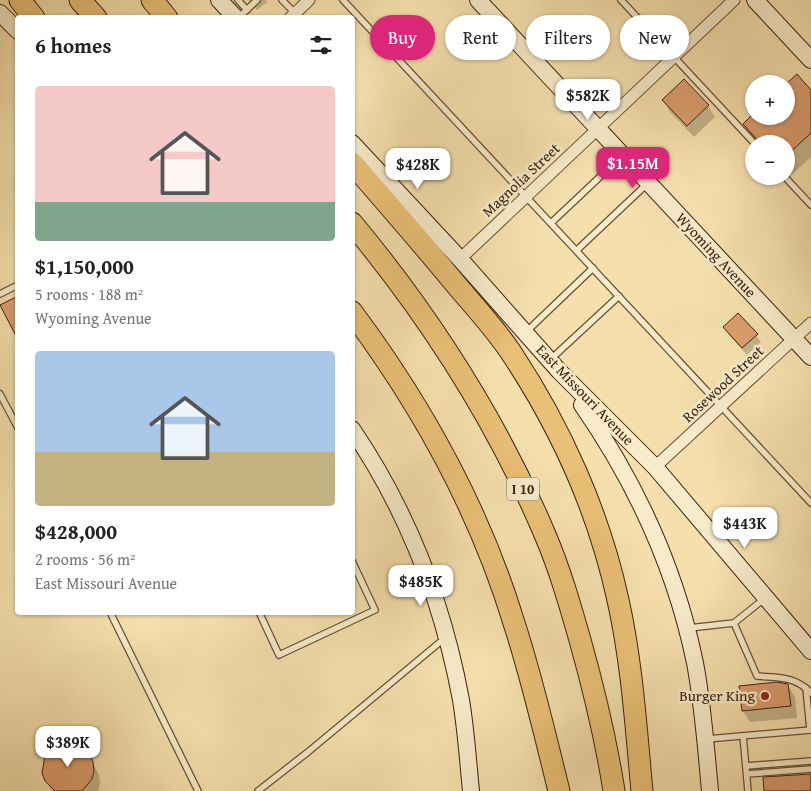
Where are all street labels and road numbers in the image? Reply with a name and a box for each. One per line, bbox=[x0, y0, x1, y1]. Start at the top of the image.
street label: Magnolia Street bbox=[477, 137, 565, 221]
street label: Wyoming Avenue bbox=[671, 208, 761, 302]
street label: East Missouri Avenue bbox=[532, 339, 639, 450]
street label: Rosewood Street bbox=[677, 340, 768, 427]
road number: I 10 bbox=[507, 478, 539, 500]

